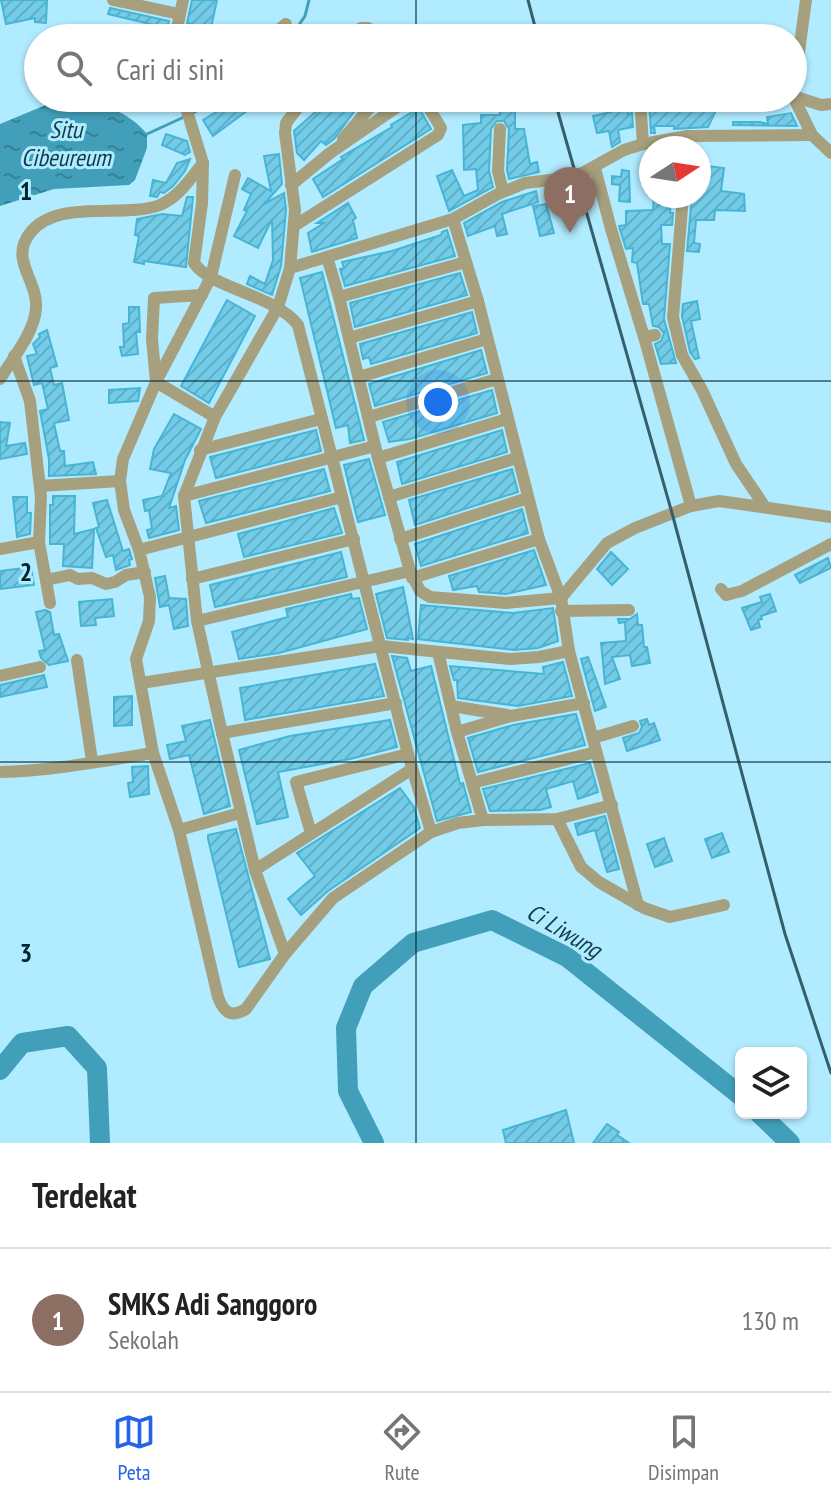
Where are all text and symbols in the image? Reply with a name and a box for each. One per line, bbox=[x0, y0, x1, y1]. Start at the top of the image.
search box bbox=[24, 24, 807, 112]
icon: search bbox=[52, 46, 96, 90]
text: Cari di sini bbox=[116, 49, 225, 88]
water label: Situ Cibeureum bbox=[21, 114, 112, 173]
north arrow bbox=[639, 136, 711, 208]
pin: 1 bbox=[544, 167, 596, 233]
text: 1 bbox=[20, 174, 32, 207]
your location bbox=[418, 382, 458, 422]
text: 2 bbox=[20, 555, 32, 588]
water label: Ci Liwung bbox=[521, 896, 609, 966]
text: 3 bbox=[20, 936, 32, 969]
map controls bbox=[735, 1047, 807, 1119]
button: layers bbox=[735, 1047, 807, 1119]
text: Terdekat bbox=[32, 1173, 137, 1217]
text: SMKS Adi Sanggoro bbox=[108, 1284, 317, 1323]
text: 1 bbox=[52, 1304, 64, 1337]
text: 130 m bbox=[741, 1304, 799, 1337]
text: Sekolah bbox=[108, 1323, 179, 1356]
tab: Peta bbox=[112, 1410, 156, 1486]
tab: Rute bbox=[380, 1410, 424, 1486]
tab: Disimpan bbox=[648, 1410, 719, 1486]

